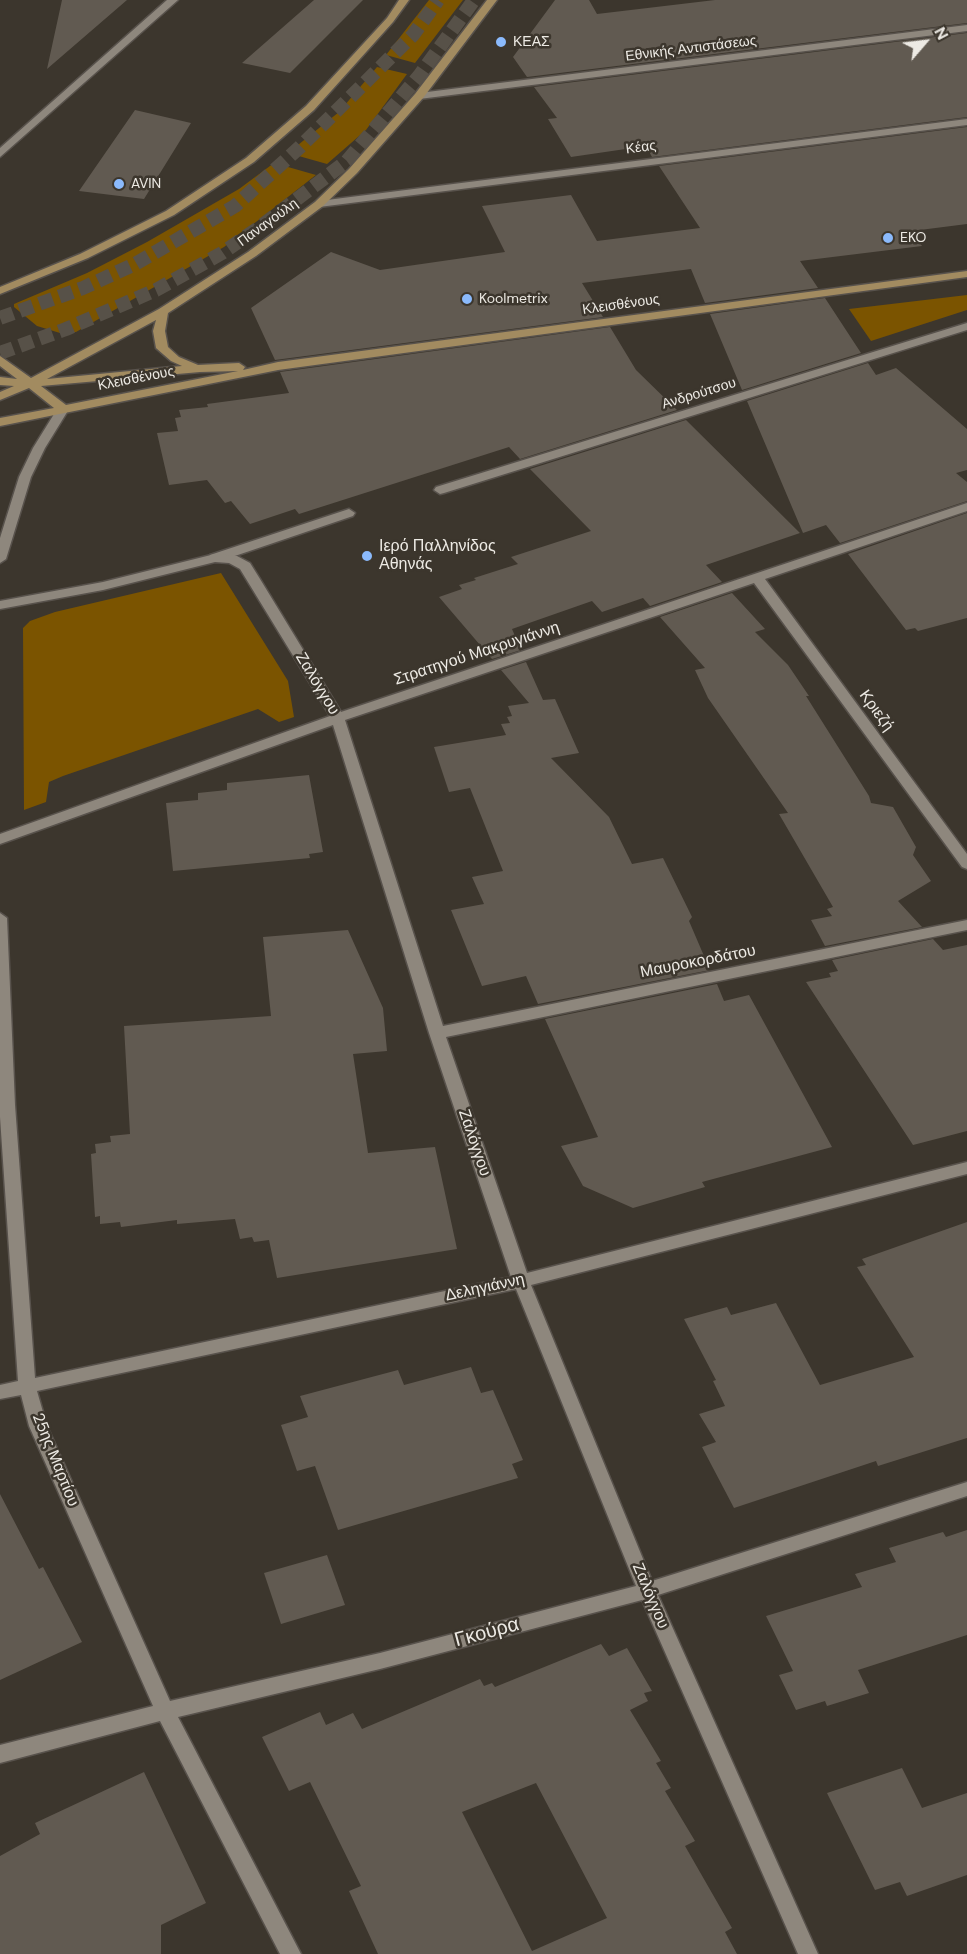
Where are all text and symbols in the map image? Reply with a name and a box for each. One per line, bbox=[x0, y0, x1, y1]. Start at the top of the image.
north arrow bbox=[895, 12, 955, 72]
text: N bbox=[929, 23, 953, 43]
street label: Εθνικής Αντιστάσεως bbox=[625, 33, 757, 65]
place label: ΚΕΑΣ bbox=[513, 34, 550, 50]
marker: ΚΕΑΣ bbox=[494, 35, 508, 49]
street label: Κέας bbox=[625, 138, 657, 158]
place label: AVIN bbox=[131, 176, 161, 192]
marker: AVIN bbox=[112, 177, 126, 191]
street label: Παναγούλη bbox=[235, 195, 301, 251]
place label: EKO bbox=[900, 230, 926, 246]
marker: EKO bbox=[881, 231, 895, 245]
place label: Koolmetrix bbox=[479, 291, 548, 307]
street label: Κλεισθένους bbox=[581, 291, 661, 319]
marker: Koolmetrix bbox=[460, 292, 474, 306]
street label: Κλεισθένους bbox=[96, 363, 176, 395]
street label: Ανδρούτσου bbox=[660, 375, 738, 413]
place label: Ιερό Παλληνίδος Αθηνάς bbox=[379, 537, 496, 575]
marker: Ιερό Παλληνίδος Αθηνάς bbox=[360, 549, 374, 563]
street label: Στρατηγού Μακρυγιάννη bbox=[392, 618, 562, 690]
street label: Ζαλόγγου bbox=[291, 649, 343, 719]
street label: Κριεζή bbox=[855, 687, 897, 735]
street label: Μαυροκορδάτου bbox=[639, 941, 757, 983]
street label: Ζαλόγγου bbox=[454, 1107, 494, 1179]
street label: Δεληγιάννη bbox=[444, 1270, 526, 1306]
street label: 25ης Μαρτίου bbox=[28, 1411, 82, 1509]
street label: Ζαλόγγου bbox=[628, 1560, 672, 1632]
street label: Γκούρα bbox=[452, 1613, 522, 1653]

